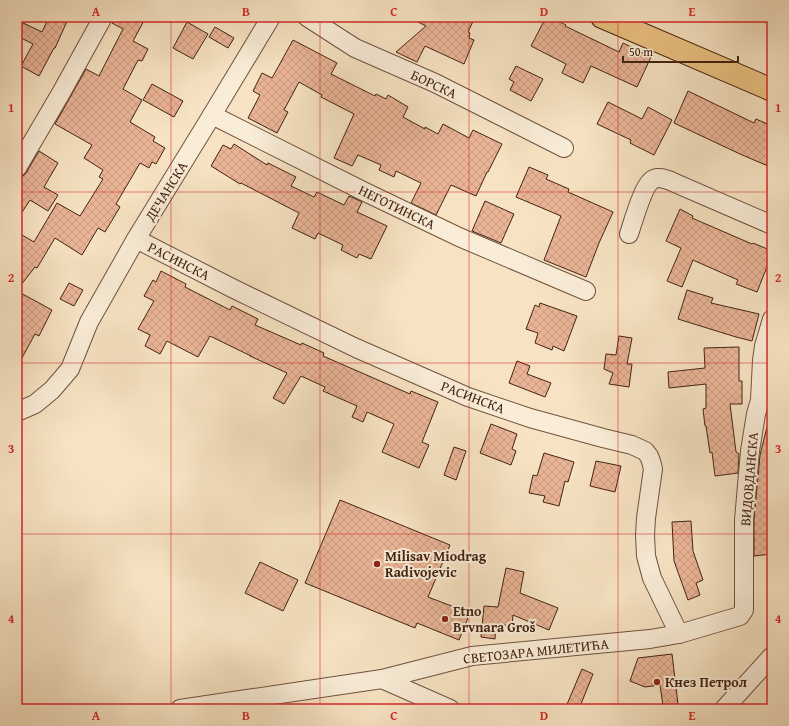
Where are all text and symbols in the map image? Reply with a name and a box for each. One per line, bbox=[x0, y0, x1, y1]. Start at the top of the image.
text: A bbox=[92, 2, 101, 21]
text: B bbox=[242, 2, 250, 21]
text: C bbox=[390, 2, 398, 21]
text: D bbox=[540, 2, 548, 21]
text: E bbox=[689, 2, 696, 21]
scale bar bbox=[623, 38, 738, 64]
text: 50 m bbox=[629, 43, 653, 60]
street label: БОРСКА bbox=[408, 65, 461, 104]
text: 1 bbox=[8, 98, 14, 117]
text: 1 bbox=[775, 98, 781, 117]
street label: ДЕЧАНСКА bbox=[139, 157, 193, 226]
street label: НЕГОТИНСКА bbox=[355, 180, 439, 234]
street label: РАСИНСКА bbox=[145, 237, 214, 285]
text: 2 bbox=[8, 268, 15, 287]
text: 2 bbox=[775, 268, 782, 287]
street label: РАСИНСКА bbox=[438, 376, 508, 419]
street label: ВИДОВДАНСКА bbox=[735, 431, 763, 527]
text: 3 bbox=[8, 439, 14, 458]
text: 3 bbox=[775, 439, 781, 458]
place label: Milisav Miodrag Radivojevic bbox=[385, 546, 487, 582]
marker: Milisav Miodrag Radivojevic bbox=[372, 559, 382, 569]
place label: Etno Brvnara Groš bbox=[453, 601, 535, 637]
text: 4 bbox=[8, 609, 15, 628]
text: 4 bbox=[775, 609, 782, 628]
marker: Etno Brvnara Groš bbox=[440, 614, 450, 624]
street label: СВЕТОЗАРА МИЛЕТИЋА bbox=[462, 633, 610, 669]
place label: Кнез Петрол bbox=[665, 672, 747, 692]
marker: Кнез Петрол bbox=[652, 677, 662, 687]
text: A bbox=[92, 706, 101, 725]
text: B bbox=[242, 706, 250, 725]
text: C bbox=[390, 706, 398, 725]
text: D bbox=[540, 706, 548, 725]
text: E bbox=[689, 706, 696, 725]

